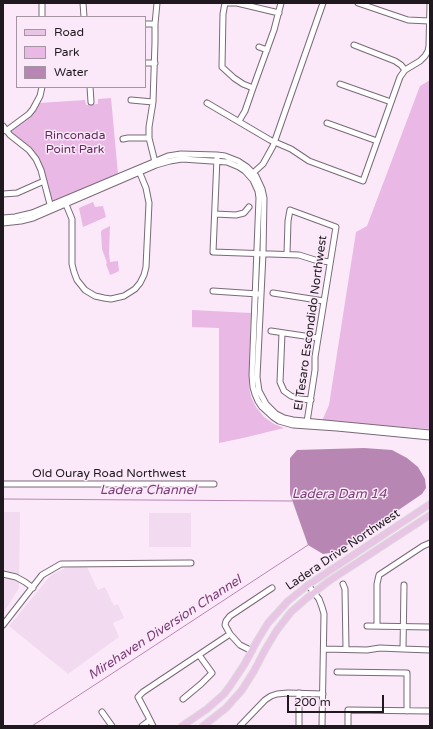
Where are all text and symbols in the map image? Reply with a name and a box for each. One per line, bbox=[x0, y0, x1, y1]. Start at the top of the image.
legend bbox=[16, 16, 146, 88]
text: Road bbox=[54, 25, 84, 39]
text: Park bbox=[54, 45, 80, 59]
text: Water bbox=[54, 65, 88, 79]
park label: Rinconada Point Park bbox=[45, 129, 105, 157]
street label: El Tesaro Escondido Northwest bbox=[292, 234, 330, 412]
street label: Old Ouray Road Northwest bbox=[32, 467, 186, 481]
water label: Ladera Channel bbox=[100, 483, 196, 499]
water label: Ladera Dam 14 bbox=[292, 487, 386, 503]
street label: Ladera Drive Northwest bbox=[283, 506, 403, 594]
water label: Mirehaven Diversion Channel bbox=[85, 573, 245, 683]
scale bar bbox=[289, 687, 386, 713]
text: 200 m bbox=[294, 695, 331, 709]

